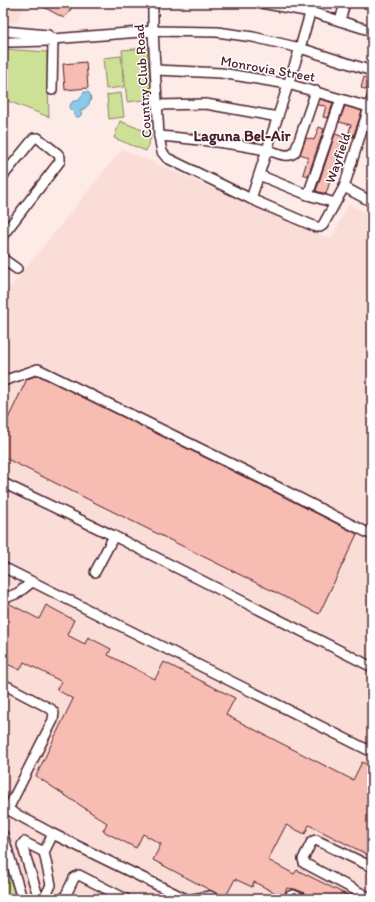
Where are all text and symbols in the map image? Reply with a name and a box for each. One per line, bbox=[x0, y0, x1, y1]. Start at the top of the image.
street label: Country Club Road bbox=[131, 23, 155, 139]
street label: Monrovia Street bbox=[219, 52, 317, 86]
district label: Laguna Bel-Air bbox=[194, 127, 292, 146]
street label: Wayfield bbox=[321, 130, 355, 186]

